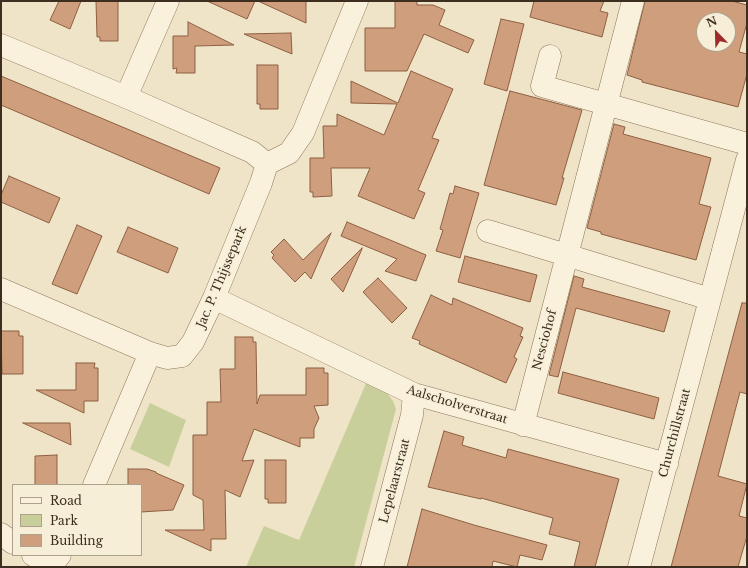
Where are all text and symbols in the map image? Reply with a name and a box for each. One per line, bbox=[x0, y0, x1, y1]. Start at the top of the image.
north arrow bbox=[696, 12, 736, 52]
text: N bbox=[704, 13, 719, 30]
street label: Jac. P. Thijssepark bbox=[194, 224, 250, 330]
street label: Nesciohof bbox=[530, 308, 560, 372]
street label: Aalscholverstraat bbox=[405, 383, 509, 427]
street label: Churchillstraat bbox=[656, 387, 694, 479]
street label: Lepelaarstraat bbox=[377, 437, 413, 525]
legend bbox=[12, 484, 142, 556]
text: Road bbox=[50, 493, 82, 508]
text: Park bbox=[50, 513, 78, 528]
text: Building bbox=[50, 533, 103, 548]

